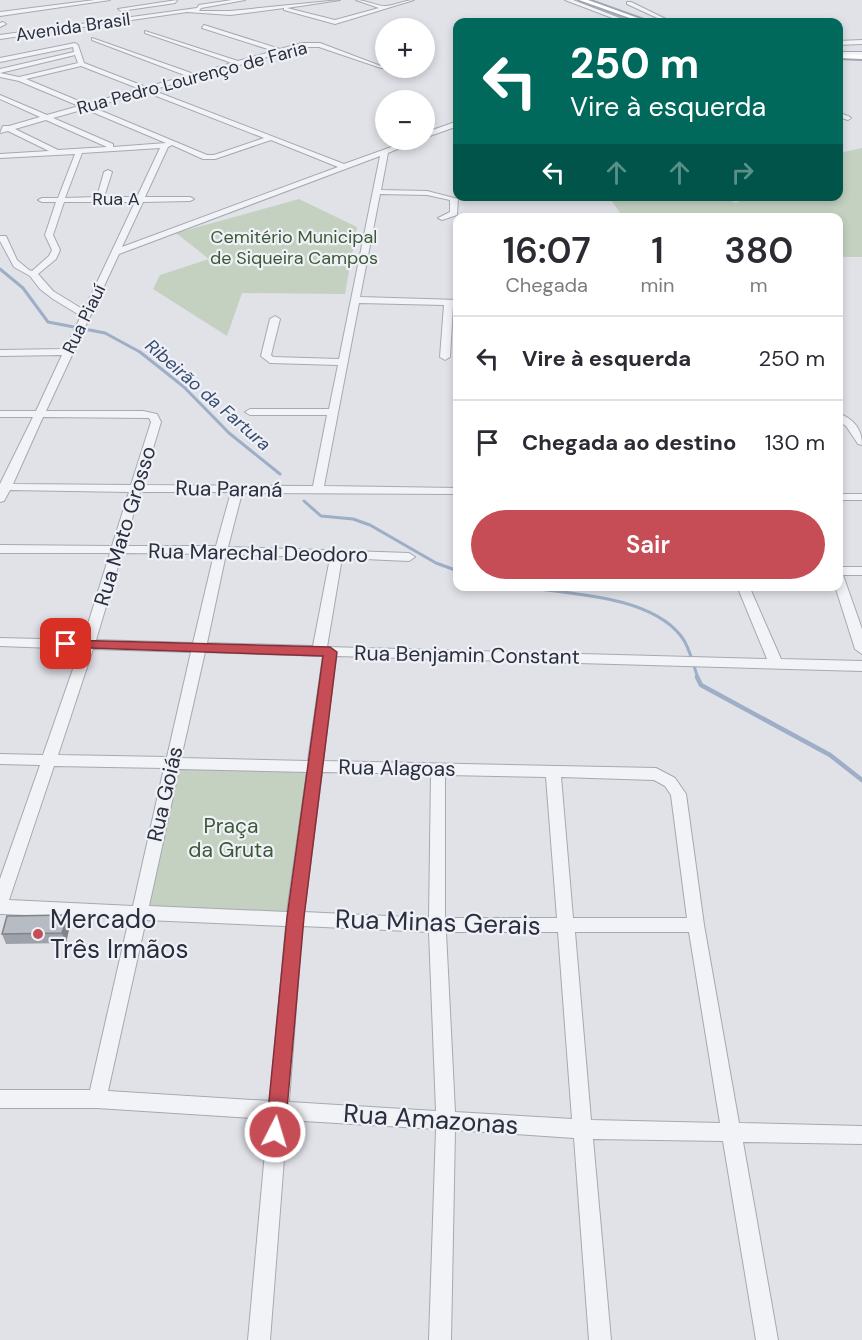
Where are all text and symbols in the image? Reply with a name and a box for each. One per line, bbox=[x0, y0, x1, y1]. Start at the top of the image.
street label: Avenida Brasil bbox=[14, 7, 132, 47]
map controls bbox=[375, 18, 435, 150]
button: + bbox=[375, 18, 435, 78]
street label: Rua Pedro Lourenço de Faria bbox=[74, 36, 310, 120]
text: 250 m bbox=[570, 36, 699, 91]
icon: left bbox=[471, 42, 549, 120]
text: Vire à esquerda bbox=[570, 89, 766, 124]
button: − bbox=[375, 90, 435, 150]
icon: left bbox=[537, 156, 570, 189]
icon: ahead bbox=[600, 156, 633, 189]
icon: ahead bbox=[663, 156, 696, 189]
icon: right bbox=[726, 156, 759, 189]
street label: Rua A bbox=[92, 187, 140, 211]
park label: Cemitério Municipal de Siqueira Campos bbox=[210, 225, 378, 270]
text: 16:07 bbox=[503, 227, 591, 274]
text: 1 bbox=[651, 227, 664, 274]
text: 380 bbox=[724, 227, 793, 274]
text: Chegada bbox=[505, 272, 588, 298]
text: min bbox=[640, 272, 674, 298]
text: m bbox=[750, 272, 768, 298]
street label: Rua Piauí bbox=[57, 280, 111, 358]
water label: Ribeirão da Fartura bbox=[140, 334, 276, 456]
icon: left bbox=[471, 342, 504, 375]
text: Vire à esquerda bbox=[522, 344, 691, 373]
text: 250 m bbox=[758, 344, 825, 373]
icon: arrive bbox=[471, 426, 504, 459]
text: Chegada ao destino bbox=[522, 428, 736, 457]
text: 130 m bbox=[765, 428, 825, 457]
street label: Rua Mato Grosso bbox=[87, 443, 163, 609]
street label: Rua Paraná bbox=[175, 474, 283, 504]
button: Sair bbox=[471, 510, 825, 579]
street label: Rua Marechal Deodoro bbox=[148, 537, 368, 569]
pin bbox=[40, 618, 91, 669]
icon: arrive bbox=[49, 627, 82, 660]
street label: Rua Benjamin Constant bbox=[354, 639, 580, 671]
street label: Rua Goiás bbox=[140, 744, 190, 844]
street label: Rua Alagoas bbox=[338, 753, 456, 783]
park label: Praça da Gruta bbox=[188, 812, 274, 864]
street label: Rua Minas Gerais bbox=[334, 901, 542, 943]
place label: Mercado Três Irmãos bbox=[50, 902, 188, 966]
marker: Mercado Três Irmãos bbox=[31, 927, 45, 941]
street label: Rua Amazonas bbox=[342, 1096, 520, 1142]
position arrow bbox=[243, 1100, 307, 1164]

